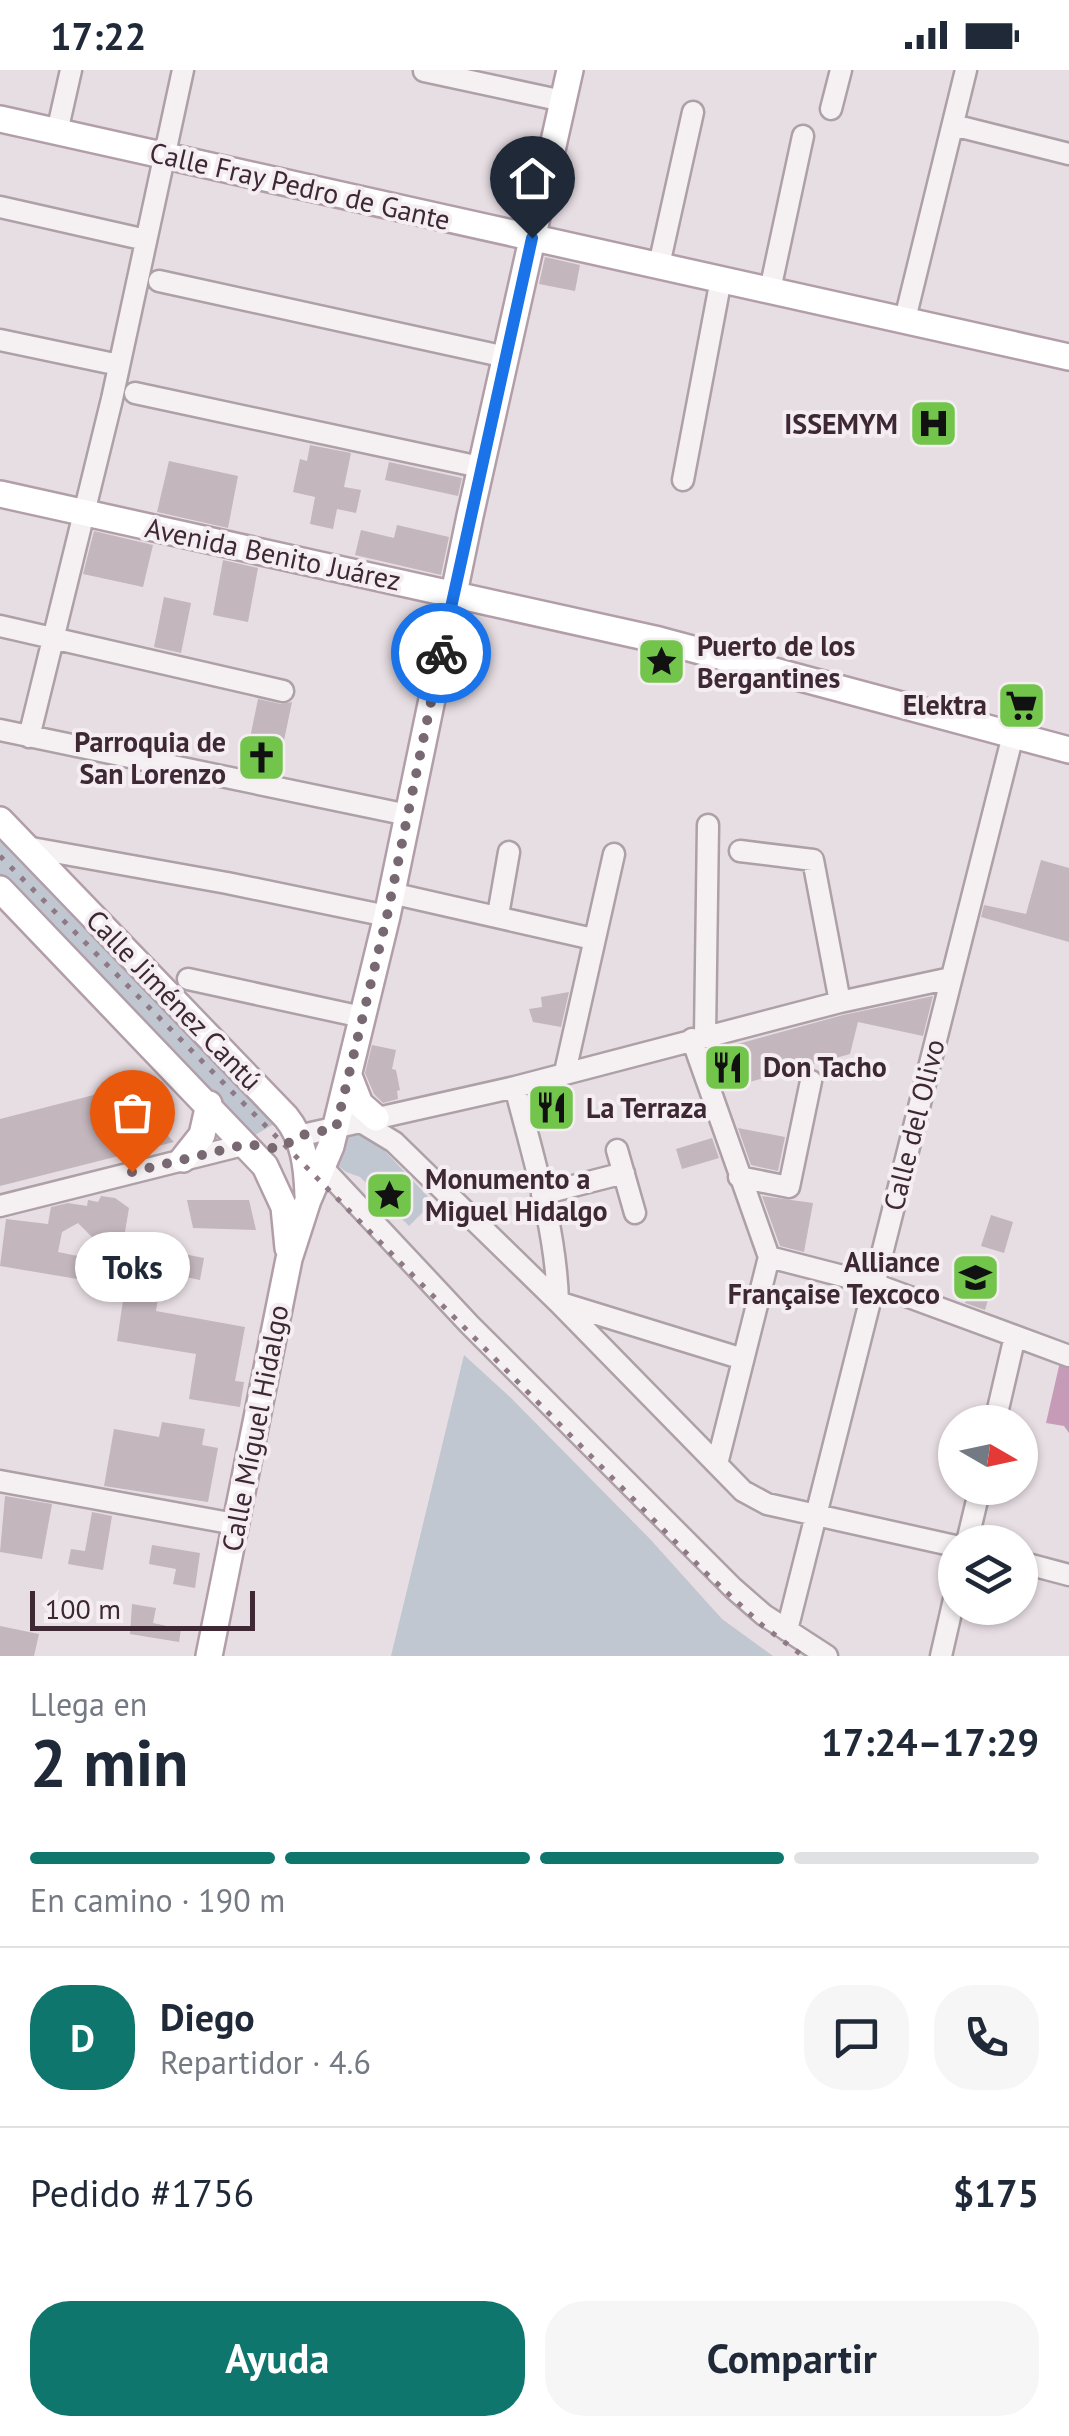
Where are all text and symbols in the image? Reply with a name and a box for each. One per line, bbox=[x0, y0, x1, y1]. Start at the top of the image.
text: 17:22 bbox=[50, 11, 146, 60]
street label: Calle Fray Pedro de Gante bbox=[146, 133, 454, 238]
pin bbox=[490, 136, 575, 239]
icon: home bbox=[505, 151, 560, 206]
hospital icon: ISSEMYM bbox=[907, 398, 959, 450]
place label: ISSEMYM bbox=[784, 405, 898, 442]
street label: Avenida Benito Juárez bbox=[142, 508, 404, 599]
courier bbox=[391, 603, 491, 703]
icon: bike bbox=[414, 626, 469, 681]
place label: Puerto de los Bergantines bbox=[697, 627, 856, 696]
place icon: Puerto de los Bergantines bbox=[636, 636, 688, 688]
supermarket icon: Elektra bbox=[996, 679, 1048, 731]
place label: Elektra bbox=[903, 686, 987, 723]
place label: Parroquia de San Lorenzo bbox=[74, 723, 226, 792]
church icon: Parroquia de San Lorenzo bbox=[235, 732, 287, 784]
street label: Calle Jiménez Cantú bbox=[78, 901, 270, 1098]
street label: Calle del Olivo bbox=[874, 1035, 953, 1214]
restaurant icon: Don Tacho bbox=[702, 1041, 754, 1093]
place label: Don Tacho bbox=[763, 1048, 887, 1085]
pin bbox=[90, 1070, 175, 1173]
restaurant icon: La Terraza bbox=[525, 1082, 577, 1134]
icon: bag bbox=[105, 1085, 160, 1140]
place label: La Terraza bbox=[586, 1089, 707, 1126]
place label: Monumento a Miguel Hidalgo bbox=[425, 1160, 608, 1229]
place icon: Monumento a Miguel Hidalgo bbox=[364, 1169, 416, 1221]
callout: Toks bbox=[74, 1232, 190, 1302]
place label: Alliance Française Texcoco bbox=[728, 1243, 940, 1312]
text: Toks bbox=[102, 1246, 163, 1288]
school or university icon: Alliance Française Texcoco bbox=[949, 1252, 1001, 1304]
street label: Calle Míguel Hidalgo bbox=[212, 1301, 297, 1554]
north arrow bbox=[938, 1405, 1038, 1505]
map controls bbox=[938, 1405, 1038, 1625]
button: layers bbox=[938, 1525, 1038, 1625]
scale bar bbox=[30, 1586, 255, 1630]
text: 100 m bbox=[45, 1590, 121, 1627]
text: Llega en bbox=[30, 1683, 147, 1725]
text: 17:24–17:29 bbox=[821, 1717, 1039, 1766]
text: 2 min bbox=[30, 1720, 189, 1804]
text: En camino · 190 m bbox=[30, 1879, 285, 1921]
button: chat bbox=[804, 1985, 909, 2090]
button: phone bbox=[934, 1985, 1039, 2090]
text: Diego bbox=[160, 1992, 255, 2041]
text: D bbox=[70, 2013, 95, 2062]
text: Repartidor · 4.6 bbox=[160, 2041, 371, 2083]
text: Pedido #1756 bbox=[30, 2168, 254, 2217]
text: $175 bbox=[953, 2168, 1039, 2217]
button: Ayuda bbox=[30, 2301, 525, 2416]
button: Compartir bbox=[545, 2301, 1039, 2416]

